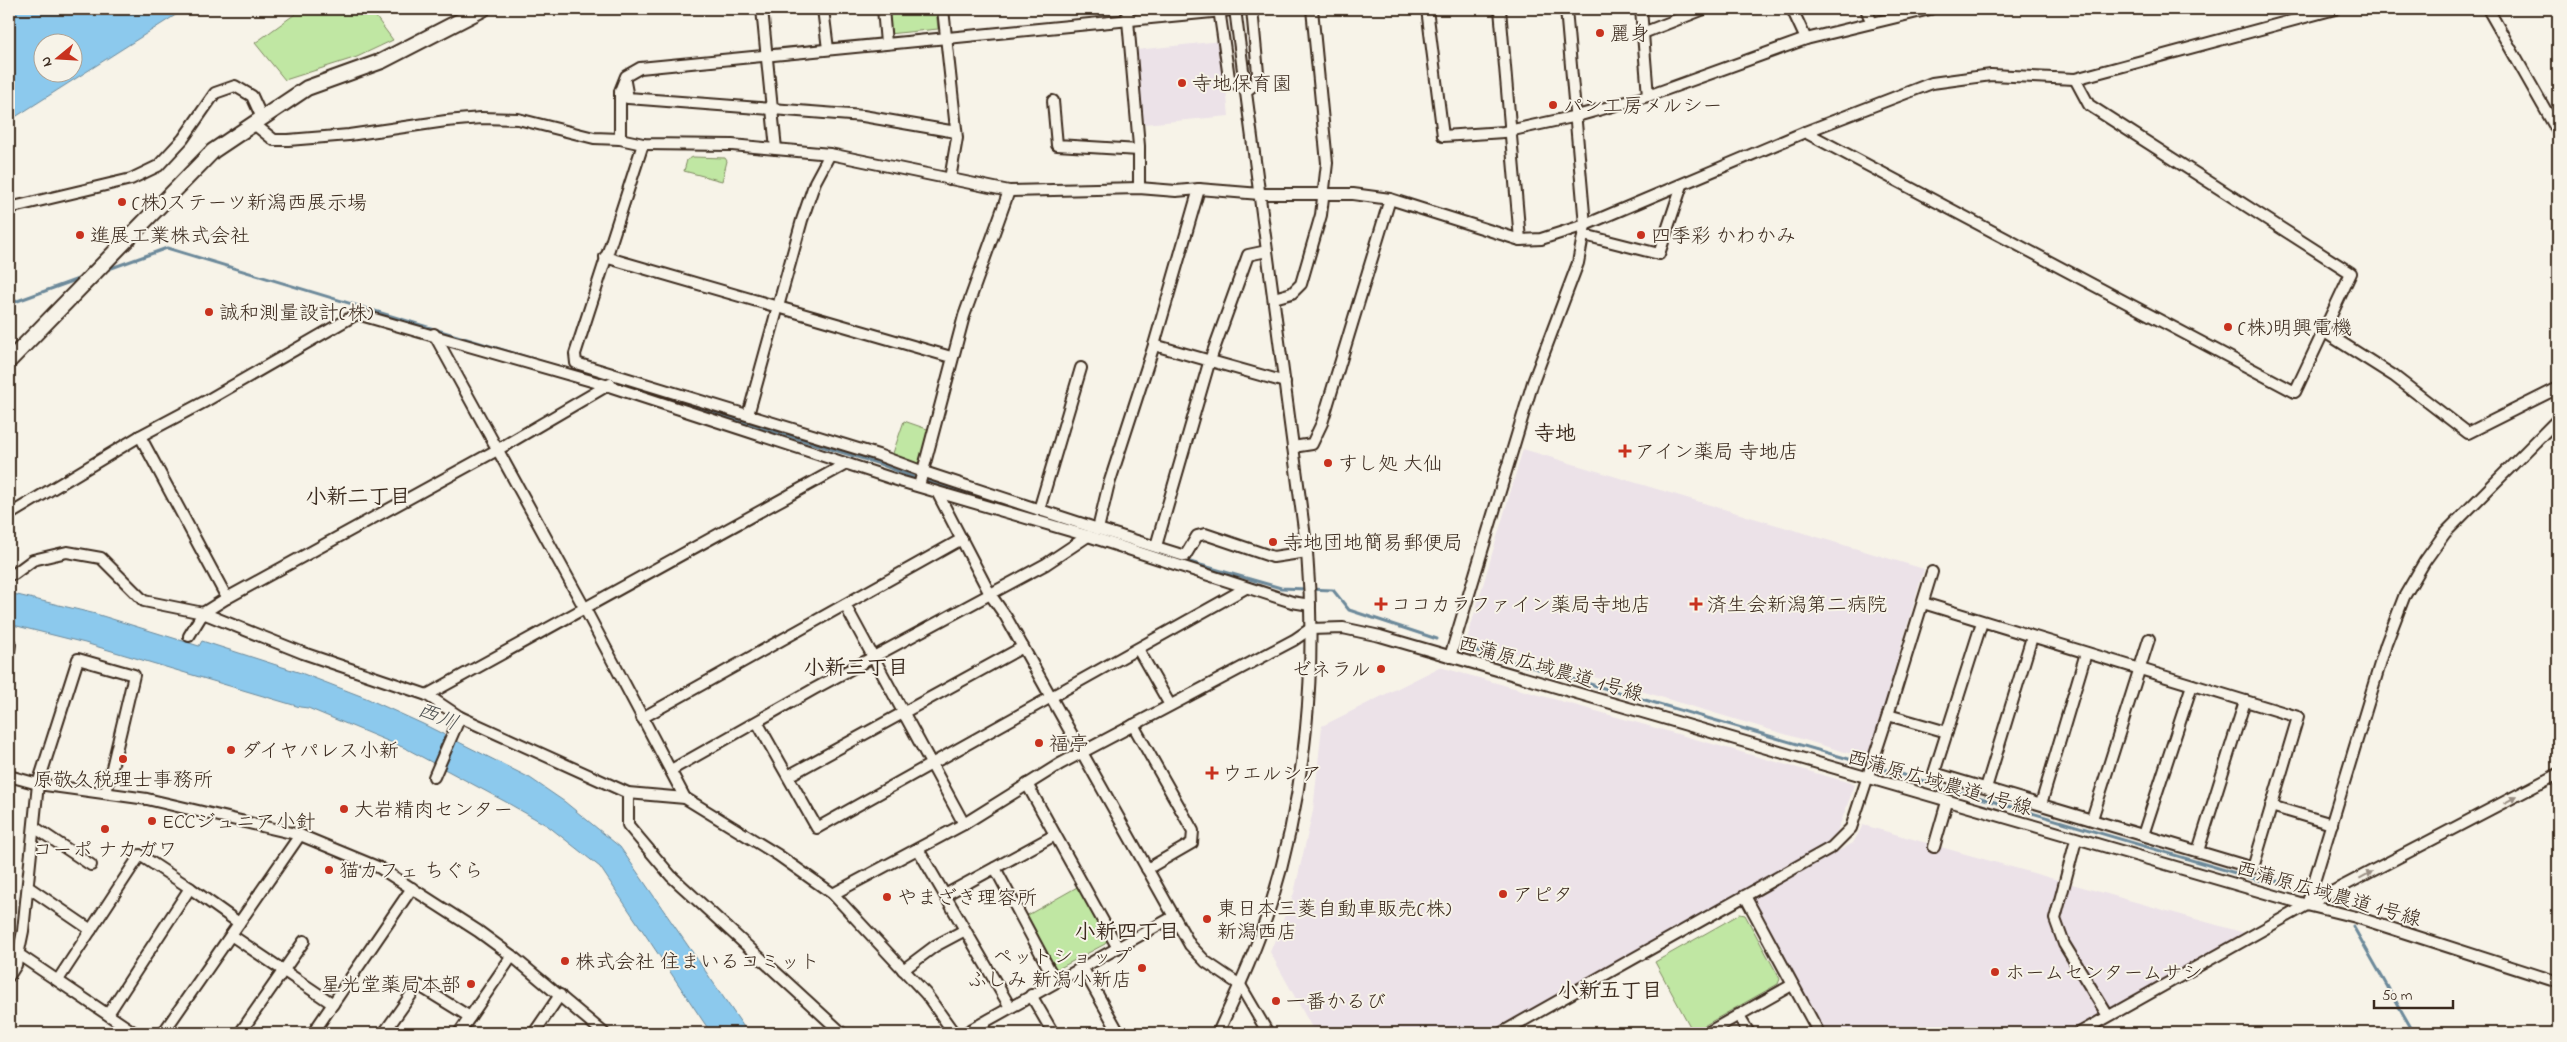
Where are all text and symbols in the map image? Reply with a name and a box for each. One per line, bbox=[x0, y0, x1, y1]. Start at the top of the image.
place label: 麗身 bbox=[1610, 21, 1650, 50]
marker: 麗身 bbox=[1594, 27, 1606, 39]
north arrow bbox=[32, 32, 82, 82]
text: N bbox=[36, 54, 59, 69]
place label: 寺地保育園 bbox=[1192, 71, 1292, 100]
marker: 寺地保育園 bbox=[1176, 77, 1188, 89]
place label: パン工房メルシー bbox=[1563, 93, 1723, 122]
marker: パン工房メルシー bbox=[1547, 99, 1559, 111]
place label: (株)ステーツ新潟西展示場 bbox=[132, 190, 367, 219]
marker: (株)ステーツ新潟西展示場 bbox=[116, 196, 128, 208]
place label: 進展工業株式会社 bbox=[90, 223, 250, 252]
place label: 四季彩 かわかみ bbox=[1651, 223, 1796, 252]
marker: 進展工業株式会社 bbox=[74, 229, 86, 241]
marker: 四季彩 かわかみ bbox=[1635, 229, 1647, 241]
place label: 誠和測量設計(株) bbox=[219, 300, 373, 329]
marker: 誠和測量設計(株) bbox=[203, 306, 215, 318]
place label: (株)明興電機 bbox=[2238, 315, 2352, 344]
marker: (株)明興電機 bbox=[2222, 321, 2234, 333]
district label: 寺地 bbox=[1534, 420, 1576, 450]
place label: アイン薬局 寺地店 bbox=[1635, 439, 1799, 468]
marker: アイン薬局 寺地店 bbox=[1619, 445, 1631, 457]
place label: すし処 大仙 bbox=[1338, 451, 1443, 480]
marker: すし処 大仙 bbox=[1322, 457, 1334, 469]
district label: 小新二丁目 bbox=[306, 483, 411, 513]
place label: 寺地団地簡易郵便局 bbox=[1283, 530, 1463, 559]
marker: 寺地団地簡易郵便局 bbox=[1267, 536, 1279, 548]
place label: ココカラファイン薬局寺地店 bbox=[1391, 592, 1651, 621]
place label: 済生会新潟第二病院 bbox=[1707, 592, 1887, 621]
marker: 済生会新潟第二病院 bbox=[1689, 597, 1703, 611]
marker: ココカラファイン薬局寺地店 bbox=[1375, 598, 1387, 610]
street label: 西蒲原広域農道 1号線 bbox=[1454, 630, 1646, 711]
district label: 小新三丁目 bbox=[804, 654, 909, 684]
place label: ゼネラル bbox=[1292, 657, 1371, 686]
marker: ゼネラル bbox=[1375, 663, 1387, 675]
water label: 西川 bbox=[412, 696, 462, 740]
place label: 福亭 bbox=[1049, 731, 1089, 760]
marker: 福亭 bbox=[1033, 737, 1045, 749]
place label: ダイヤパレス小新 bbox=[241, 738, 399, 767]
marker: ダイヤパレス小新 bbox=[225, 744, 237, 756]
street label: 西蒲原広域農道 1号線 bbox=[1843, 744, 2035, 825]
marker: 原敬久税理士事務所 bbox=[117, 753, 129, 765]
place label: ウエルシア bbox=[1222, 761, 1322, 790]
place label: 原敬久税理士事務所 bbox=[33, 767, 213, 796]
marker: ウエルシア bbox=[1206, 767, 1218, 779]
one-way arrow bbox=[2503, 796, 2517, 804]
place label: 大岩精肉センター bbox=[354, 797, 513, 826]
marker: 大岩精肉センター bbox=[338, 803, 350, 815]
place label: ECCジュニア小針 bbox=[162, 809, 315, 838]
marker: ECCジュニア小針 bbox=[146, 815, 158, 827]
marker: コーポ ナカガワ bbox=[99, 823, 111, 835]
place label: コーポ ナカガワ bbox=[33, 837, 178, 866]
street label: 西蒲原広域農道 1号線 bbox=[2232, 855, 2424, 936]
place label: 猫カフェ ちぐら bbox=[339, 858, 484, 887]
marker: 猫カフェ ちぐら bbox=[323, 864, 335, 876]
one-way arrow bbox=[2359, 871, 2373, 879]
place label: アピタ bbox=[1513, 882, 1573, 911]
place label: やまざき理容所 bbox=[897, 885, 1037, 914]
marker: アピタ bbox=[1497, 888, 1509, 900]
marker: やまざき理容所 bbox=[881, 891, 893, 903]
place label: 東日本三菱自動車販売(株) 新潟西店 bbox=[1217, 896, 1451, 948]
marker: 東日本三菱自動車販売(株) 新潟西店 bbox=[1201, 913, 1213, 925]
district label: 小新四丁目 bbox=[1075, 918, 1180, 948]
place label: ペットショップ ふしみ 新潟小新店 bbox=[967, 944, 1132, 996]
place label: 株式会社 住まいるコミット bbox=[575, 949, 820, 978]
marker: 株式会社 住まいるコミット bbox=[559, 955, 571, 967]
place label: ホームセンタームサシ bbox=[2005, 960, 2203, 989]
marker: ペットショップ ふしみ 新潟小新店 bbox=[1136, 962, 1148, 974]
marker: ホームセンタームサシ bbox=[1989, 966, 2001, 978]
place label: 星光堂薬局本部 bbox=[321, 972, 461, 1001]
district label: 小新五丁目 bbox=[1558, 977, 1663, 1007]
scale bar bbox=[2374, 977, 2453, 1009]
marker: 星光堂薬局本部 bbox=[465, 978, 477, 990]
text: 50 m bbox=[2382, 985, 2413, 1007]
place label: 一番かるび bbox=[1286, 989, 1386, 1018]
marker: 一番かるび bbox=[1270, 995, 1282, 1007]

